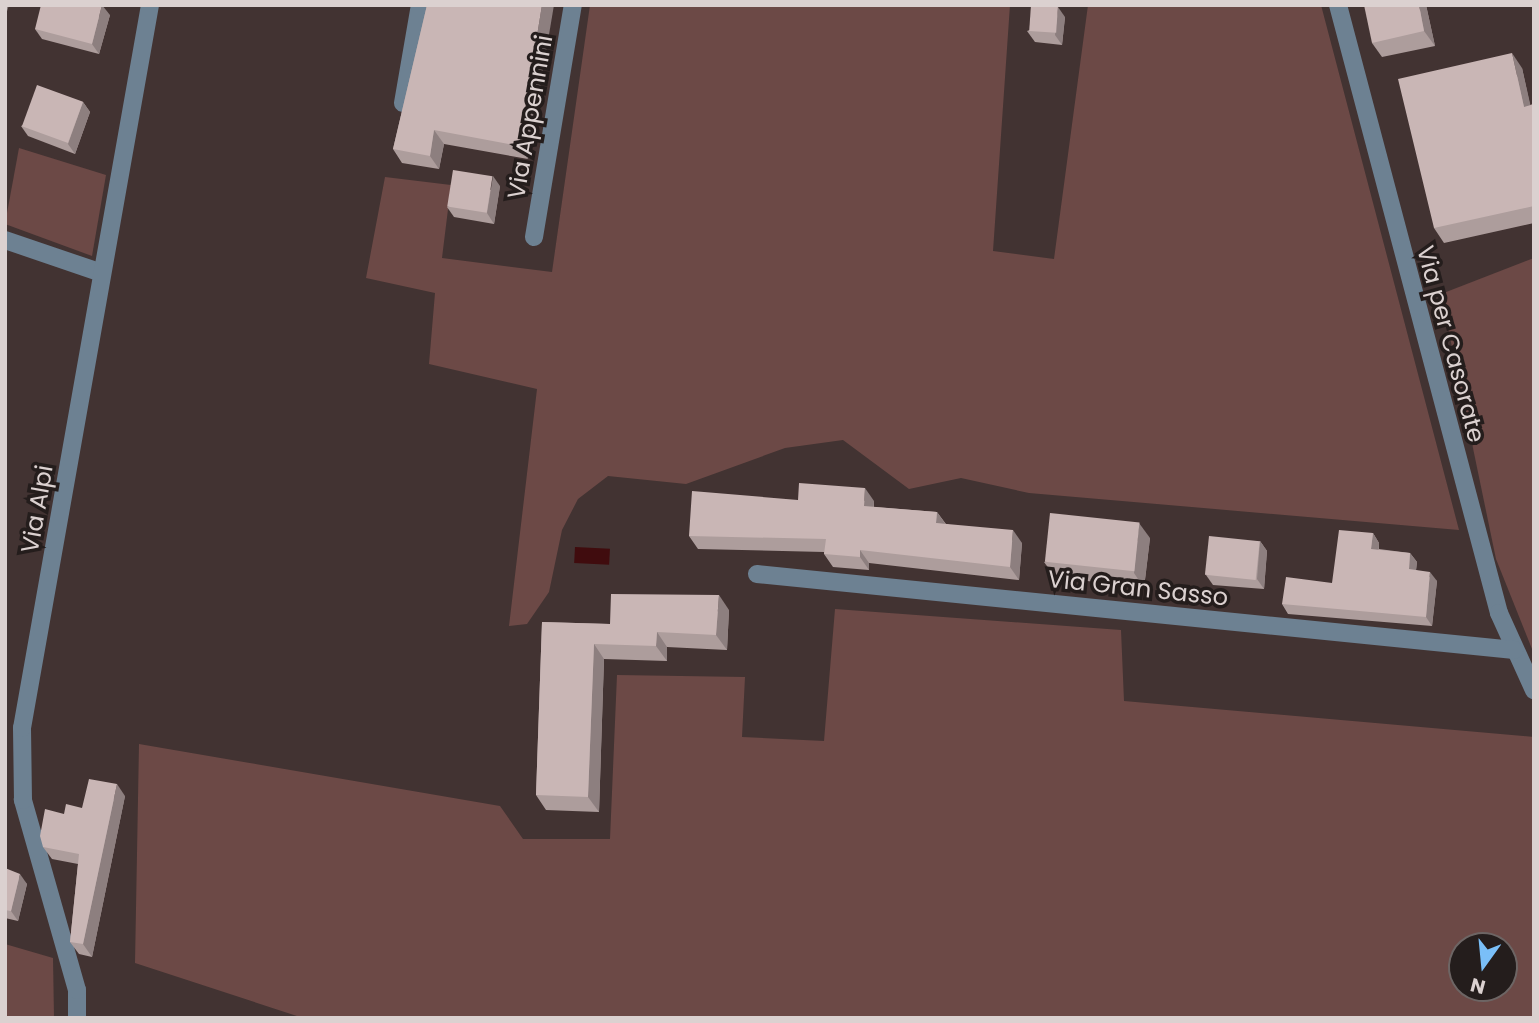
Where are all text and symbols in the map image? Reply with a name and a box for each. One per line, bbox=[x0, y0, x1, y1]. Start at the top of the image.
street label: Via Appennini bbox=[501, 33, 559, 201]
street label: Via per Casorate bbox=[1411, 242, 1491, 446]
street label: Via Alpi bbox=[15, 463, 59, 555]
street label: Via Gran Sasso bbox=[1046, 564, 1230, 612]
north arrow bbox=[1448, 932, 1518, 1002]
text: N bbox=[1468, 971, 1488, 1001]

